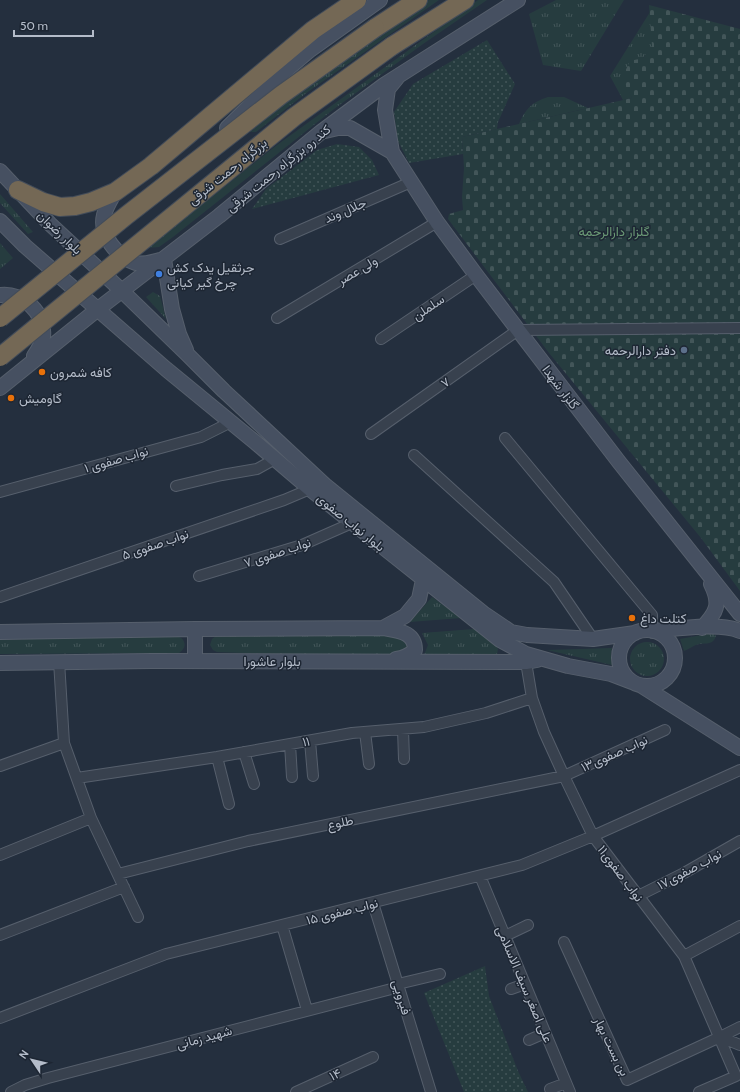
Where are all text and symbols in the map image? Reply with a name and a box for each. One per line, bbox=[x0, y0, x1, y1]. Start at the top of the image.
scale bar bbox=[14, 12, 93, 38]
text: 50 m bbox=[20, 18, 48, 33]
street label: کند رو بزرگراه رحمت شرقی bbox=[223, 121, 333, 215]
street label: بزرگراه رحمت شرقی bbox=[184, 134, 270, 208]
street label: جلال وند bbox=[322, 194, 369, 227]
street label: بلوار رضوان bbox=[34, 207, 86, 258]
park label: گلزار دارالرحمه bbox=[579, 223, 650, 240]
street label: ولی عصر bbox=[333, 252, 381, 290]
place label: جرثقیل یدک کش چرخ گیر کیانی bbox=[167, 259, 255, 292]
marker: جرثقیل یدک کش چرخ گیر کیانی bbox=[154, 269, 164, 279]
street label: سلملن bbox=[409, 290, 448, 324]
place label: دفتر دارالرحمه bbox=[605, 342, 676, 359]
marker: دفتر دارالرحمه bbox=[679, 345, 689, 355]
street label: گلزار شهدا bbox=[538, 362, 583, 413]
place label: کافه شمرون bbox=[50, 364, 112, 381]
marker: کافه شمرون bbox=[37, 367, 47, 377]
street label: ۷ bbox=[437, 373, 453, 391]
place label: گاومیش bbox=[19, 390, 62, 407]
marker: گاومیش bbox=[6, 393, 16, 403]
street label: نواب صفوی ۱ bbox=[82, 442, 150, 477]
street label: بلوار نواب صفوی bbox=[313, 490, 389, 555]
street label: نواب صفوی ۵ bbox=[119, 525, 191, 564]
street label: نواب صفوی ۷ bbox=[241, 534, 313, 571]
place label: کتلت داغ bbox=[640, 610, 687, 628]
marker: کتلت داغ bbox=[627, 613, 637, 623]
street label: بلوار عاشورا bbox=[244, 653, 301, 670]
street label: ۱۳نواب صفوی bbox=[578, 731, 651, 776]
street label: ۱۱ bbox=[301, 732, 311, 750]
street label: طلوع bbox=[325, 811, 355, 835]
street label: ۱۱نواب صفوی bbox=[594, 842, 648, 905]
street label: ۱۷نواب صفوی bbox=[654, 845, 725, 894]
street label: نواب صفوی ۱۵ bbox=[304, 894, 380, 929]
street label: علی اصغر سیف الاسلامی bbox=[492, 923, 557, 1046]
street label: فیرویی bbox=[388, 977, 415, 1017]
street label: بن بست بهار bbox=[589, 1013, 633, 1079]
street label: شهید زمانی bbox=[174, 1022, 234, 1053]
north arrow bbox=[12, 1040, 52, 1080]
text: N bbox=[16, 1047, 32, 1061]
street label: ۱۴ bbox=[327, 1064, 343, 1084]

